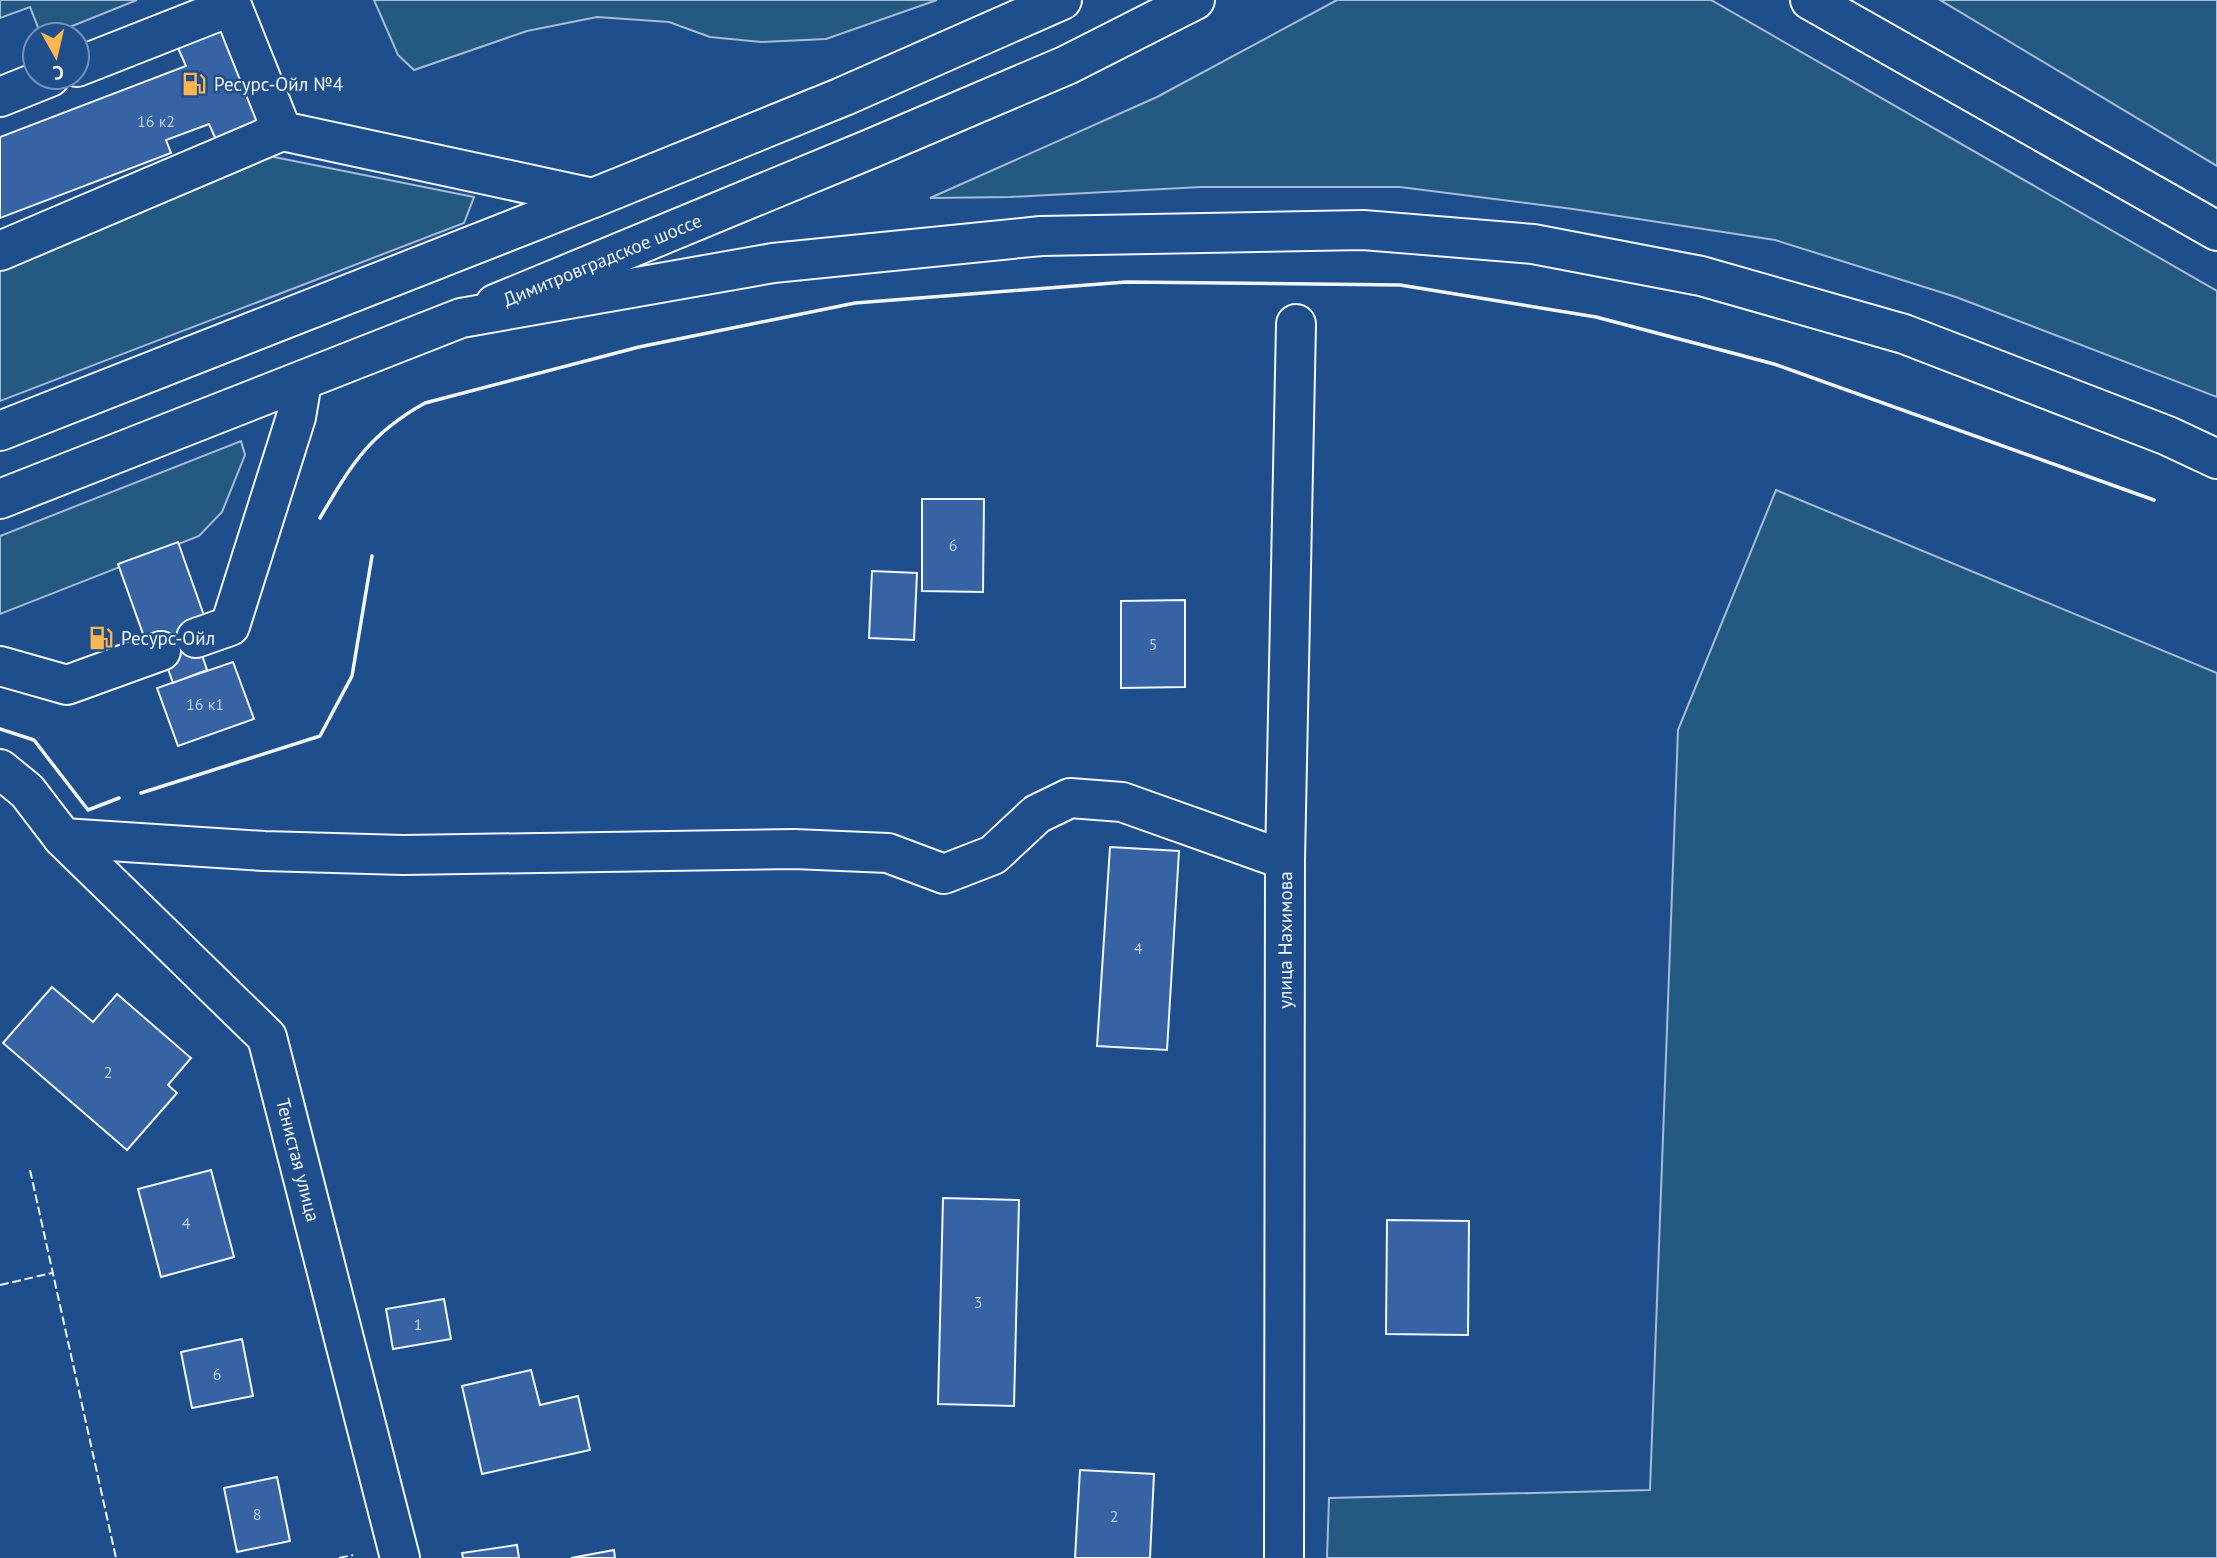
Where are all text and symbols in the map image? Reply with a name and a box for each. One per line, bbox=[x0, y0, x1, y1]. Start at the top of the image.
north arrow bbox=[21, 21, 91, 91]
text: С bbox=[51, 60, 65, 86]
fuel station icon: Ресурс-Ойл №4 bbox=[180, 70, 208, 98]
place label: Ресурс-Ойл №4 bbox=[214, 72, 343, 96]
house number: 16 к2 bbox=[137, 111, 175, 131]
street label: Димитровградское шоссе bbox=[499, 208, 705, 311]
house number: 6 bbox=[949, 535, 957, 555]
fuel station icon: Ресурс-Ойл bbox=[87, 624, 115, 652]
place label: Ресурс-Ойл bbox=[121, 626, 215, 650]
house number: 5 bbox=[1149, 634, 1157, 654]
house number: 16 к1 bbox=[186, 694, 224, 714]
street label: улица Нахимова bbox=[1273, 871, 1297, 1009]
house number: 4 bbox=[1134, 938, 1143, 958]
house number: 2 bbox=[104, 1062, 112, 1082]
street label: Тенистая улица bbox=[271, 1096, 326, 1224]
house number: 4 bbox=[182, 1213, 191, 1233]
house number: 3 bbox=[974, 1292, 982, 1312]
house number: 1 bbox=[414, 1314, 422, 1334]
house number: 6 bbox=[213, 1364, 221, 1384]
house number: 8 bbox=[253, 1504, 261, 1524]
house number: 2 bbox=[1110, 1506, 1118, 1526]

